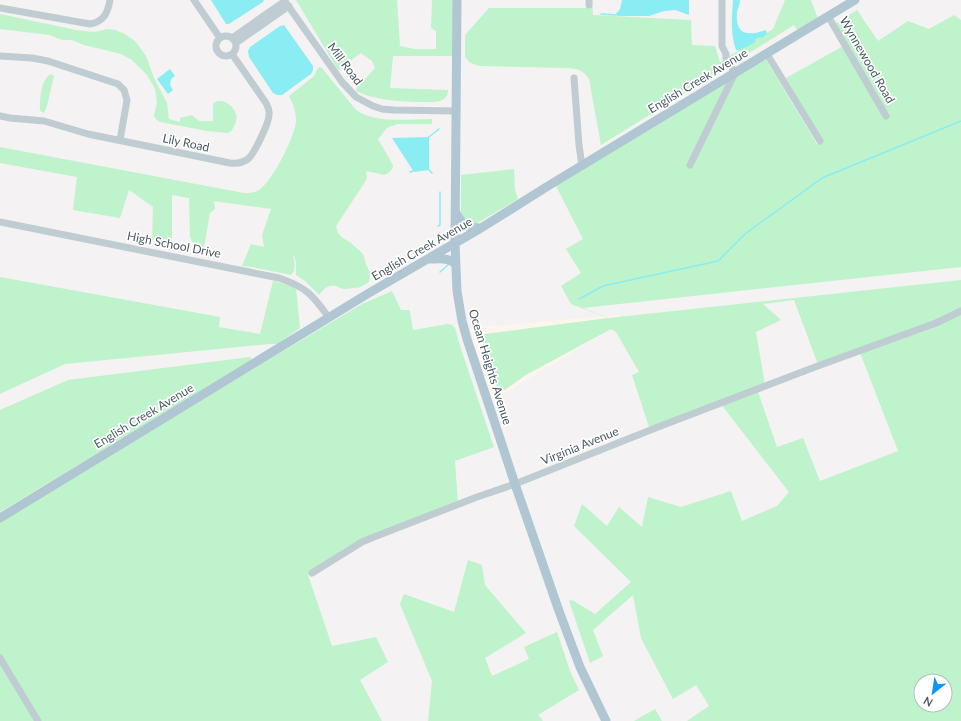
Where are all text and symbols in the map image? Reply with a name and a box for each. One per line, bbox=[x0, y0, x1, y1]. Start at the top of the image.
street label: Wynnewood Road bbox=[837, 14, 898, 106]
street label: Mill Road bbox=[325, 40, 366, 88]
street label: English Creek Avenue bbox=[645, 45, 750, 116]
street label: Lily Road bbox=[161, 130, 211, 155]
street label: English Creek Avenue bbox=[369, 214, 475, 283]
street label: High School Drive bbox=[126, 228, 222, 261]
street label: Ocean Heights Avenue bbox=[466, 307, 515, 427]
street label: English Creek Avenue bbox=[91, 380, 196, 451]
street label: Virginia Avenue bbox=[539, 423, 621, 468]
north arrow bbox=[913, 673, 953, 713]
text: N bbox=[921, 694, 935, 710]

